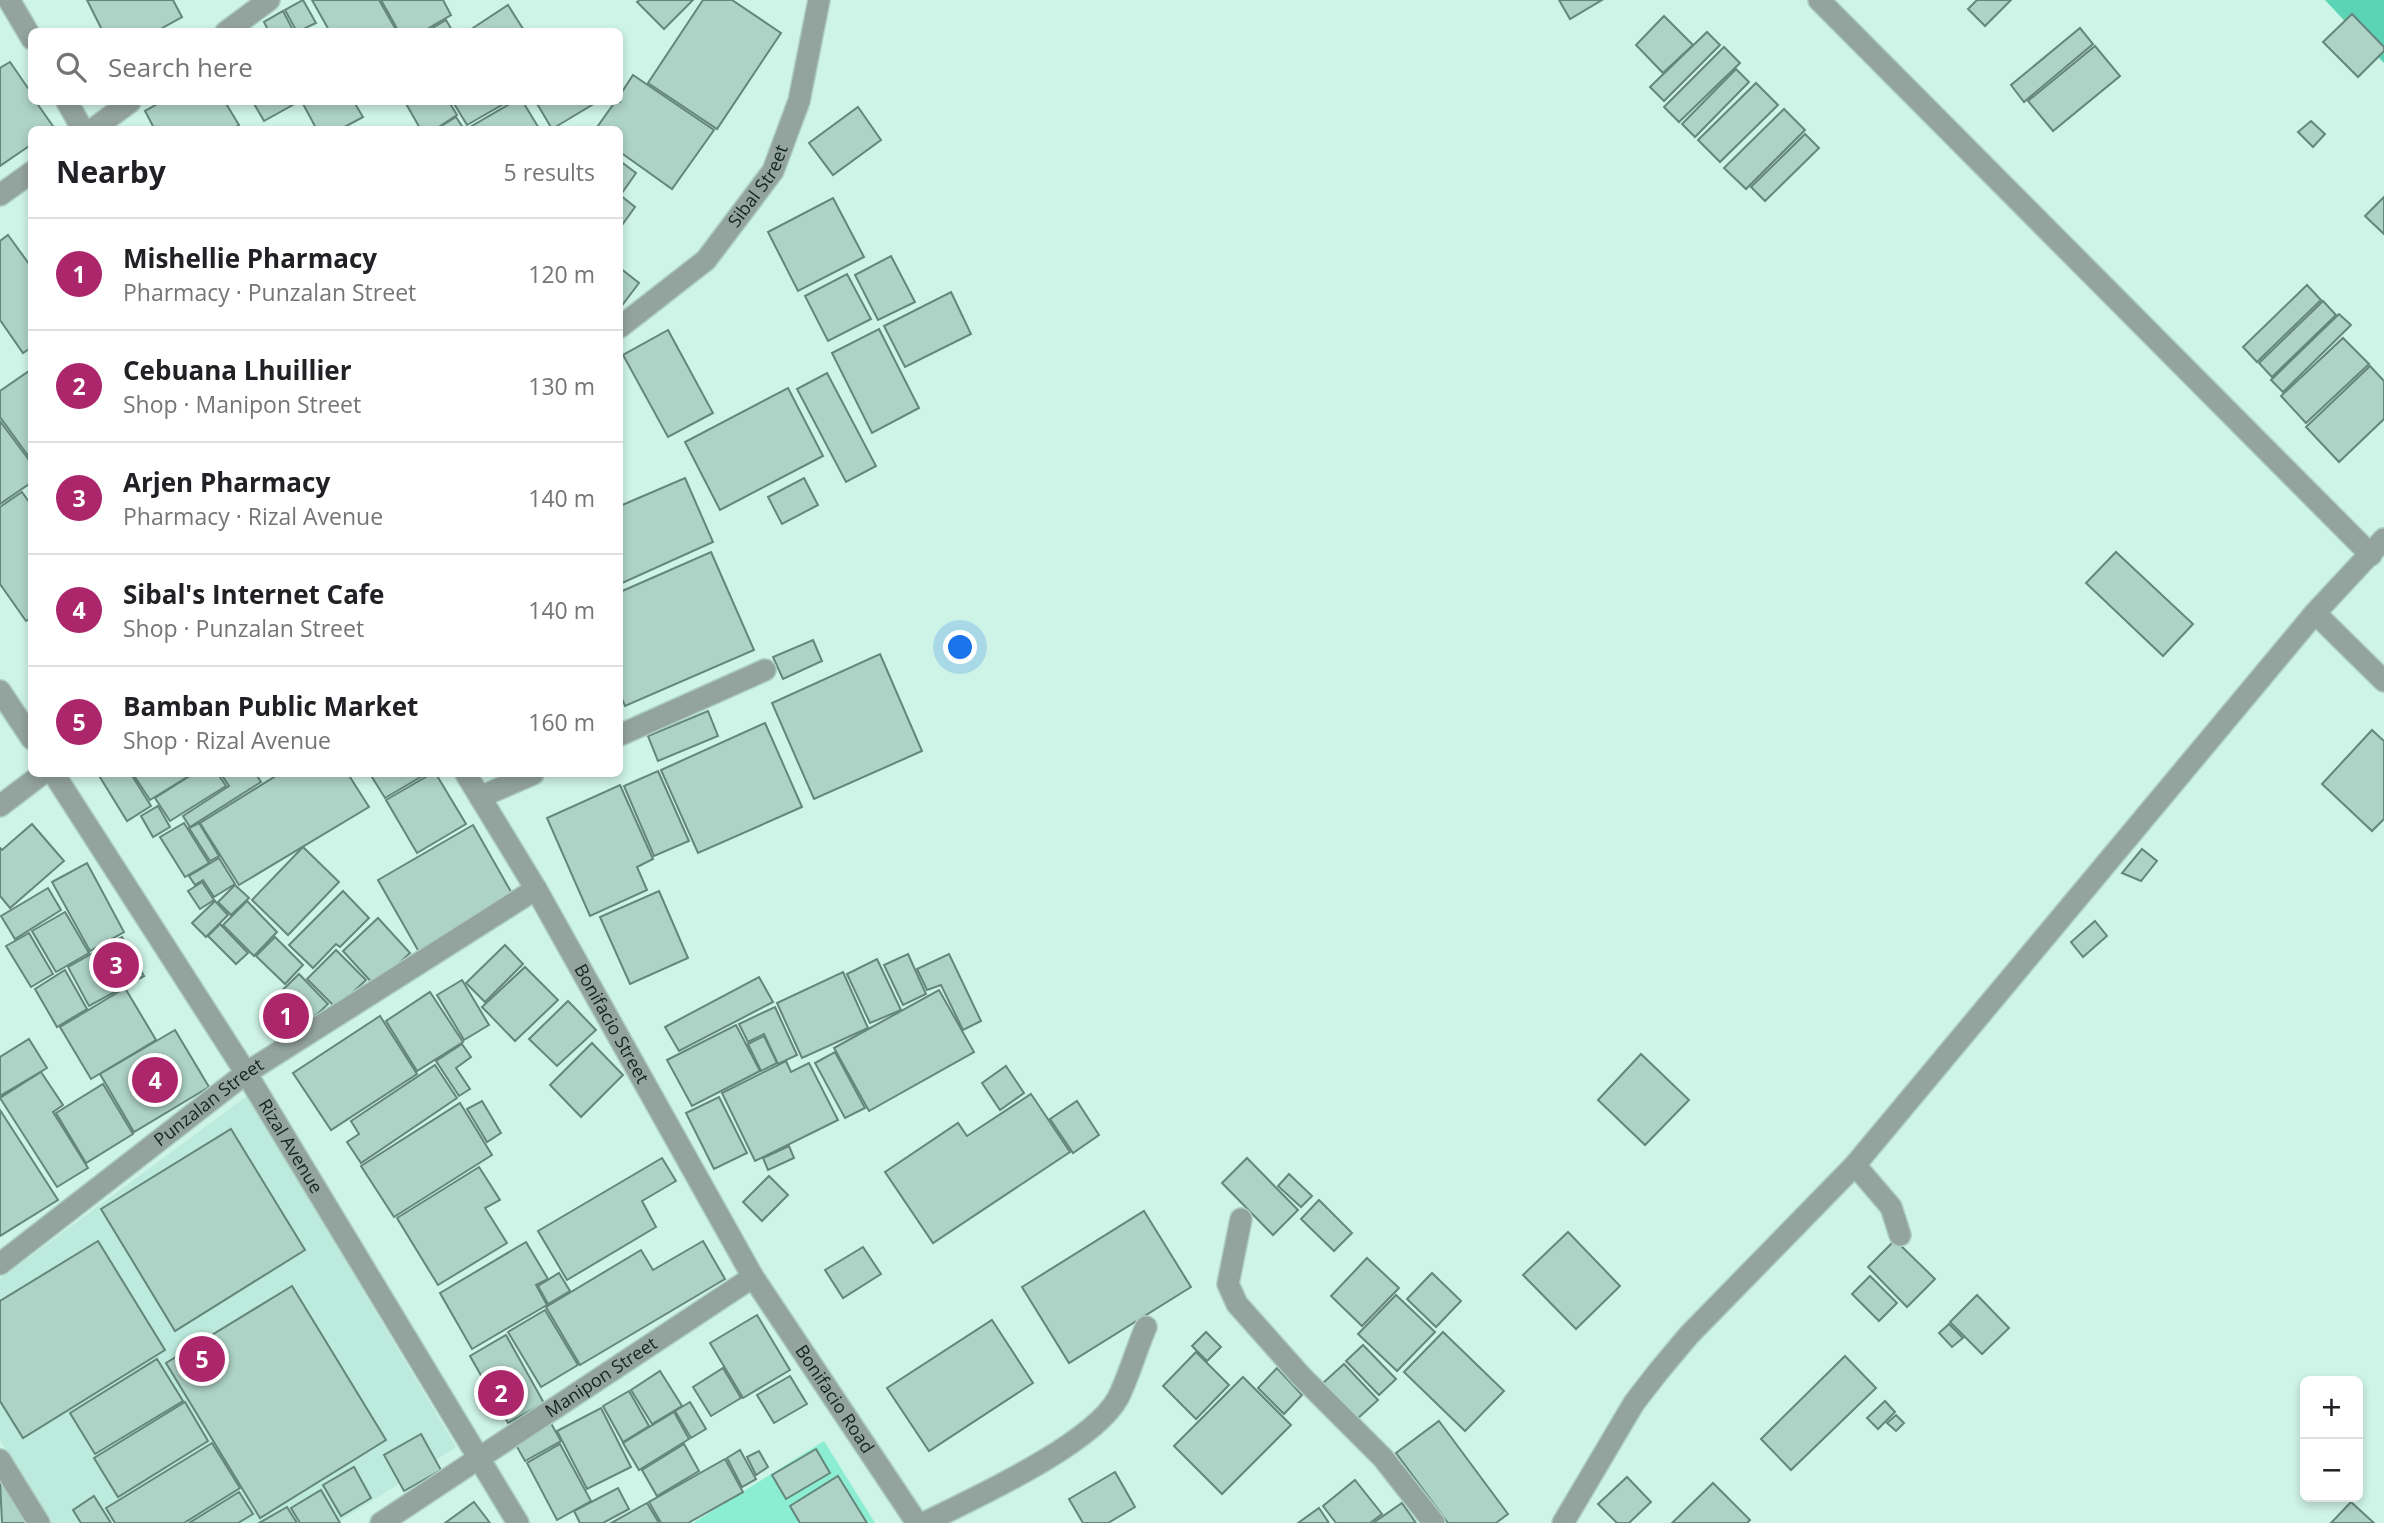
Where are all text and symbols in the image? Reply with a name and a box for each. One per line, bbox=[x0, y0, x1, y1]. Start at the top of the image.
search box bbox=[28, 28, 623, 105]
icon: search bbox=[52, 48, 90, 86]
text: Search here bbox=[108, 49, 253, 85]
street label: Sibal Street bbox=[722, 141, 793, 232]
text: Nearby bbox=[56, 151, 166, 192]
text: 5 results bbox=[504, 156, 595, 188]
text: Mishellie Pharmacy bbox=[123, 240, 377, 276]
text: 1 bbox=[72, 258, 86, 290]
text: 120 m bbox=[528, 258, 595, 290]
text: Pharmacy · Punzalan Street bbox=[123, 276, 416, 308]
text: Cebuana Lhuillier bbox=[123, 352, 352, 388]
text: 2 bbox=[72, 370, 86, 402]
text: 130 m bbox=[528, 370, 595, 402]
text: Shop · Manipon Street bbox=[123, 388, 361, 420]
text: Arjen Pharmacy bbox=[123, 464, 330, 500]
text: 3 bbox=[72, 482, 86, 514]
text: 140 m bbox=[528, 482, 595, 514]
text: Pharmacy · Rizal Avenue bbox=[123, 500, 383, 532]
text: Sibal's Internet Cafe bbox=[123, 576, 384, 612]
text: 4 bbox=[72, 594, 86, 626]
text: 140 m bbox=[528, 594, 595, 626]
text: Shop · Punzalan Street bbox=[123, 612, 364, 644]
your location bbox=[943, 630, 977, 664]
text: Bamban Public Market bbox=[123, 688, 418, 724]
text: 5 bbox=[72, 706, 86, 738]
text: 160 m bbox=[528, 706, 595, 738]
text: Shop · Rizal Avenue bbox=[123, 724, 331, 756]
pin: 3 bbox=[93, 939, 139, 991]
street label: Bonifacio Street bbox=[569, 959, 655, 1087]
pin: 1 bbox=[263, 990, 309, 1042]
street label: Punzalan Street bbox=[148, 1052, 268, 1151]
pin: 4 bbox=[132, 1054, 178, 1106]
street label: Rizal Avenue bbox=[253, 1094, 329, 1197]
street label: Manipon Street bbox=[540, 1331, 661, 1422]
pin: 5 bbox=[179, 1333, 225, 1385]
street label: Bonifacio Road bbox=[790, 1340, 880, 1458]
pin: 2 bbox=[478, 1367, 524, 1419]
map controls bbox=[2300, 1376, 2363, 1502]
button: + bbox=[2300, 1376, 2363, 1439]
button: − bbox=[2300, 1439, 2363, 1502]

